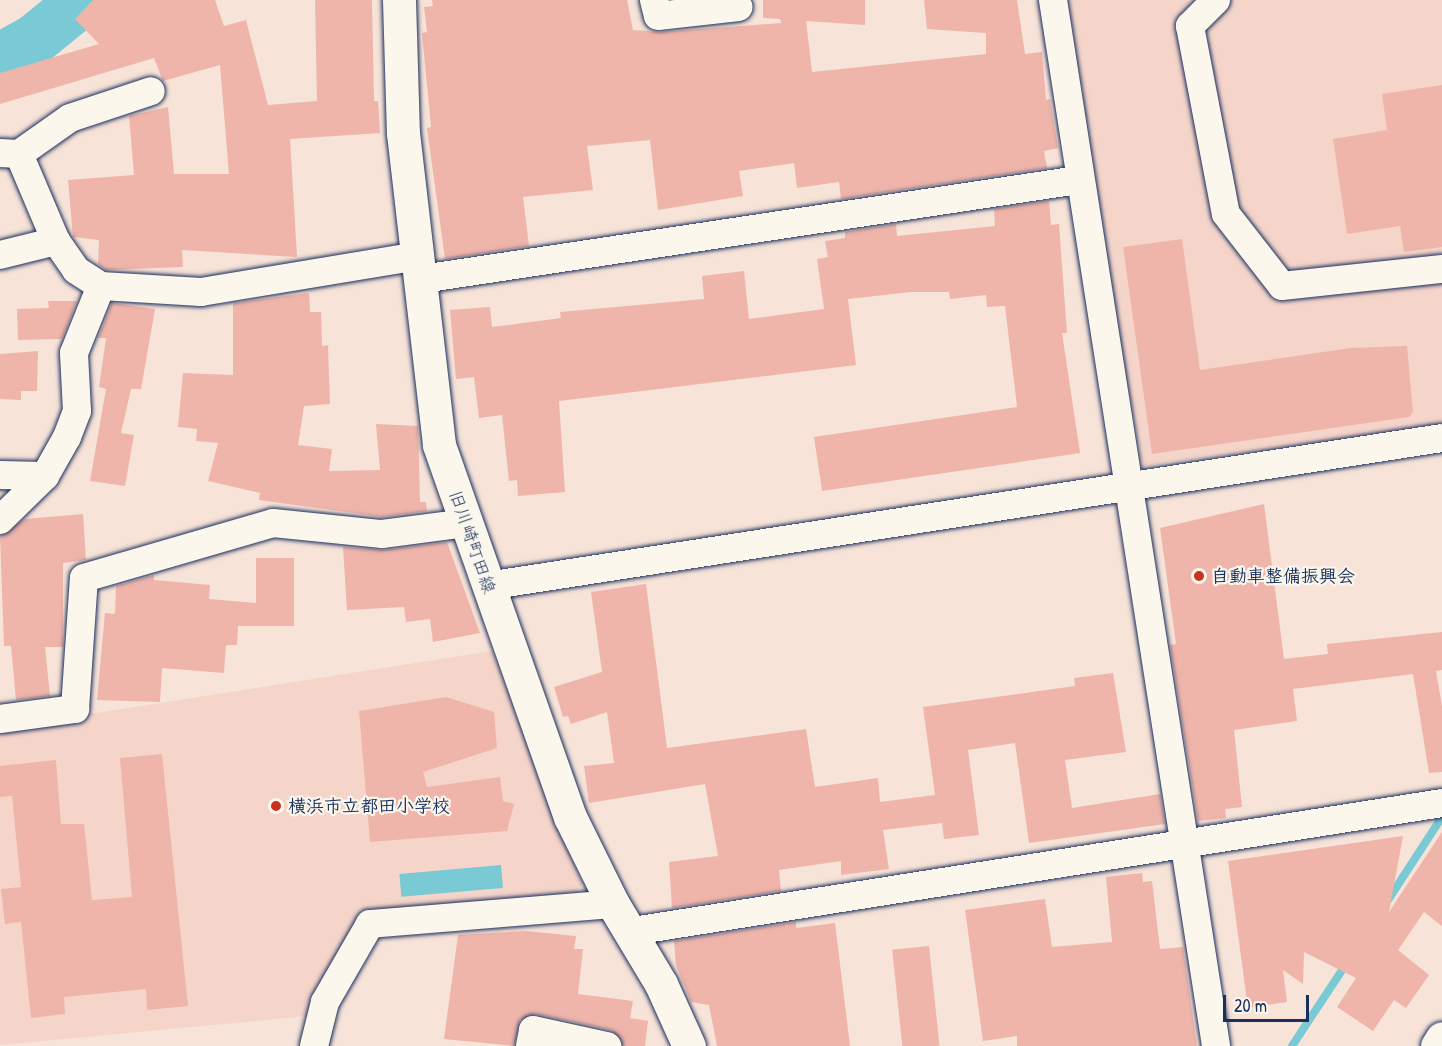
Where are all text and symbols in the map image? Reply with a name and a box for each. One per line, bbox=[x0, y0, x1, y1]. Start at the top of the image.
street label: 旧川崎町田線 bbox=[444, 487, 500, 597]
place label: 自動車整備振興会 bbox=[1211, 565, 1355, 587]
marker: 自動車整備振興会 bbox=[1192, 569, 1206, 583]
place label: 横浜市立都田小学校 bbox=[288, 795, 450, 817]
marker: 横浜市立都田小学校 bbox=[269, 799, 283, 813]
scale bar bbox=[1226, 983, 1312, 1021]
text: 20 m bbox=[1234, 993, 1267, 1018]

